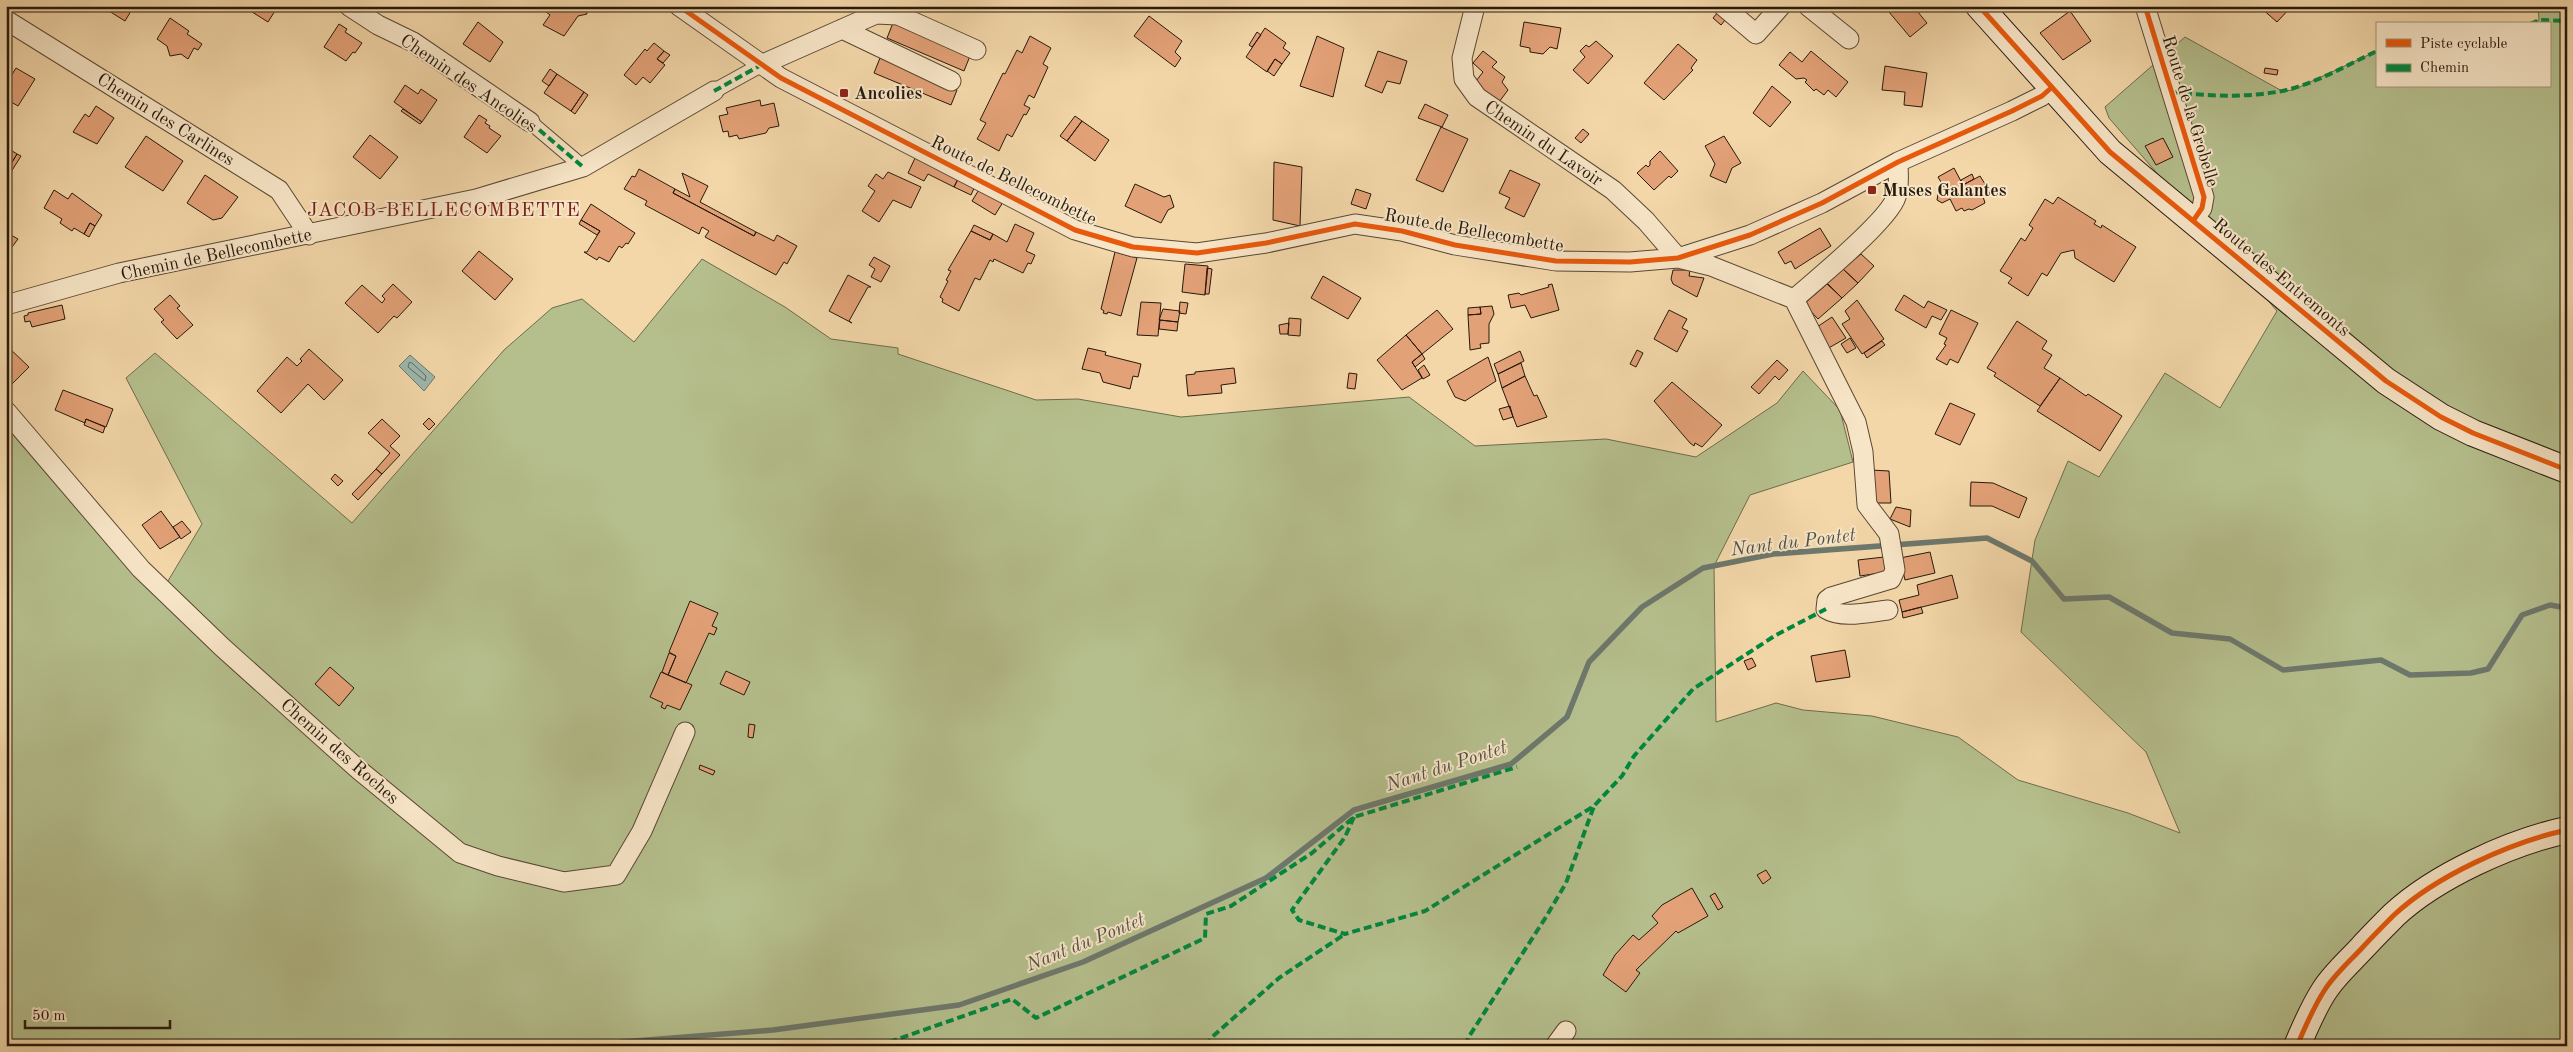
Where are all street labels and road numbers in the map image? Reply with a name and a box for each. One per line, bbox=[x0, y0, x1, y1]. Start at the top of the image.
street label: Chemin des Ancolies bbox=[397, 31, 540, 136]
street label: Route de la Grobelle bbox=[2158, 33, 2222, 189]
street label: Chemin des Carlines bbox=[94, 70, 238, 170]
street label: Chemin du Lavoir bbox=[1481, 98, 1606, 190]
street label: Route de Bellecombette bbox=[928, 133, 1099, 229]
street label: Route de Bellecombette bbox=[1383, 206, 1565, 256]
street label: Route des Entremonts bbox=[2209, 215, 2353, 340]
street label: Chemin de Bellecombette bbox=[119, 226, 313, 284]
street label: Chemin des Roches bbox=[277, 696, 402, 808]

